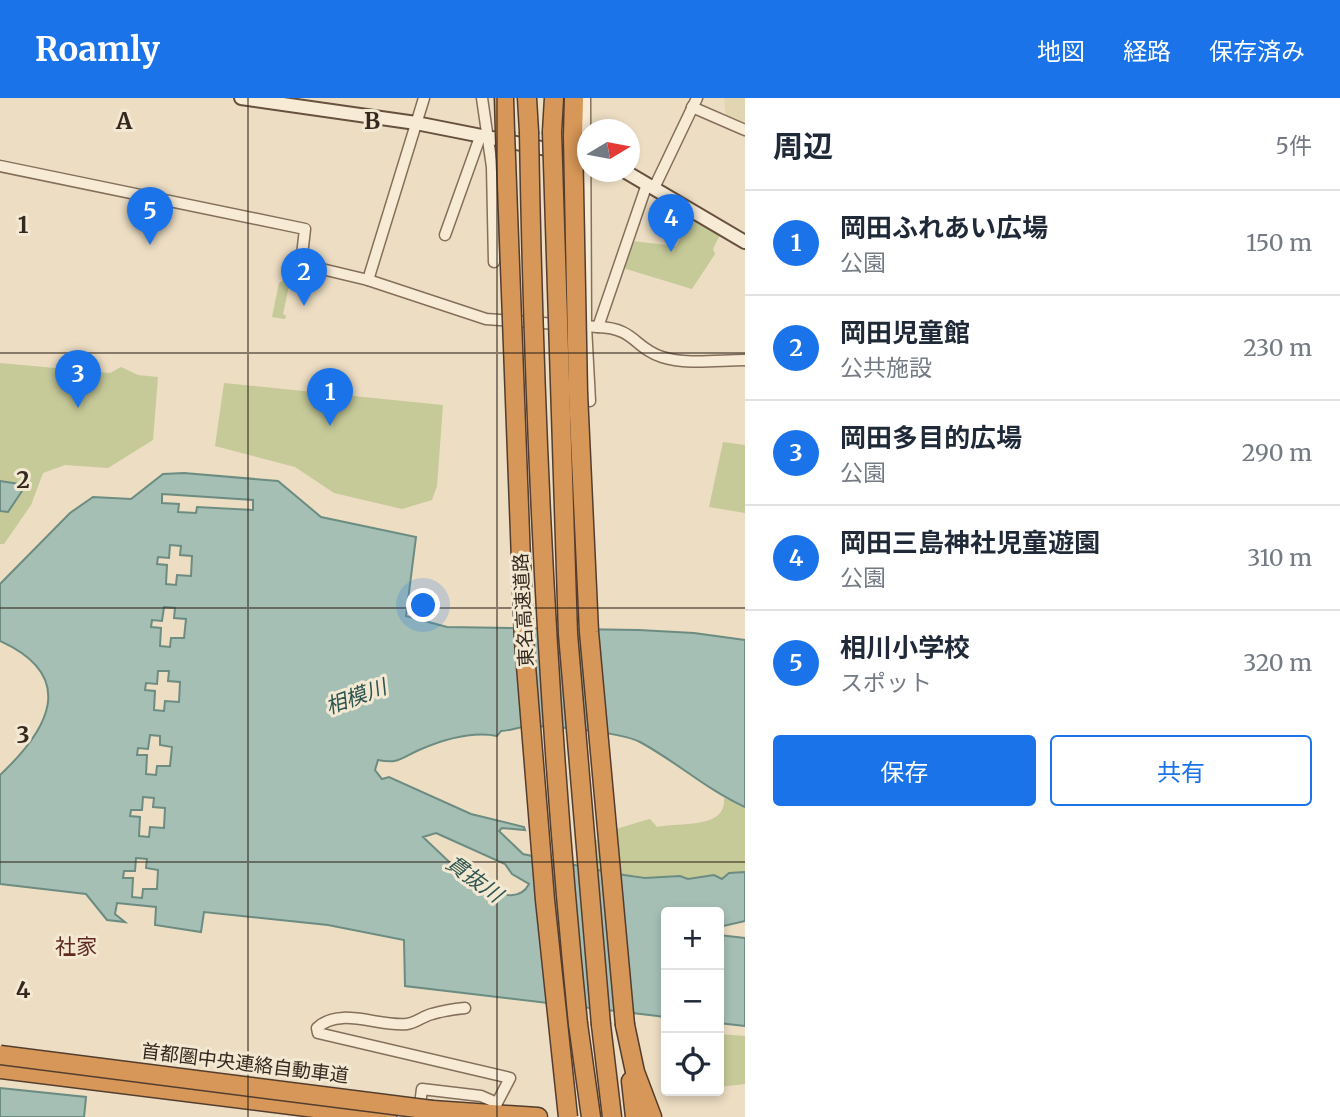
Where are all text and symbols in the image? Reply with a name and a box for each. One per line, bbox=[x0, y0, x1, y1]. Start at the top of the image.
text: Roamly bbox=[35, 29, 160, 70]
text: 地図 bbox=[1037, 36, 1085, 67]
text: 経路 bbox=[1123, 36, 1171, 67]
text: 保存済み bbox=[1209, 36, 1305, 67]
text: A bbox=[115, 106, 133, 135]
text: B bbox=[364, 106, 380, 135]
north arrow bbox=[577, 119, 640, 182]
text: 周辺 bbox=[773, 127, 833, 165]
text: 5件 bbox=[1276, 131, 1312, 160]
pin: 5 bbox=[127, 187, 173, 245]
pin: 4 bbox=[648, 194, 694, 252]
text: 1 bbox=[18, 210, 29, 239]
text: 岡田ふれあい広場 bbox=[840, 211, 1048, 244]
text: 1 bbox=[791, 228, 801, 257]
text: 150 m bbox=[1246, 228, 1312, 257]
pin: 2 bbox=[281, 248, 327, 306]
text: 公園 bbox=[840, 248, 886, 277]
text: 岡田児童館 bbox=[840, 316, 970, 349]
text: 2 bbox=[789, 333, 803, 362]
text: 230 m bbox=[1243, 333, 1312, 362]
pin: 3 bbox=[55, 350, 101, 408]
text: 公共施設 bbox=[840, 353, 932, 382]
pin: 1 bbox=[307, 368, 353, 426]
text: 岡田多目的広場 bbox=[840, 421, 1022, 454]
text: 3 bbox=[789, 438, 803, 467]
text: 290 m bbox=[1242, 438, 1312, 467]
text: 公園 bbox=[840, 458, 886, 487]
text: 2 bbox=[16, 465, 30, 494]
text: 岡田三島神社児童遊園 bbox=[840, 526, 1100, 559]
text: 4 bbox=[789, 543, 803, 572]
text: 310 m bbox=[1247, 543, 1312, 572]
street label: 東名高速道路 bbox=[508, 552, 538, 668]
text: 公園 bbox=[840, 563, 886, 592]
your location bbox=[406, 588, 440, 622]
text: 相川小学校 bbox=[840, 631, 970, 664]
text: 5 bbox=[789, 648, 803, 677]
text: 320 m bbox=[1243, 648, 1312, 677]
text: スポット bbox=[840, 668, 932, 697]
water label: 相模川 bbox=[322, 672, 392, 720]
text: 3 bbox=[16, 720, 30, 749]
button: 保存 bbox=[773, 735, 1036, 806]
button: 共有 bbox=[1050, 735, 1312, 806]
water label: 貫抜川 bbox=[441, 849, 509, 909]
map controls bbox=[661, 907, 724, 1096]
button: + bbox=[661, 907, 724, 970]
district label: 社家 bbox=[55, 933, 97, 960]
button: − bbox=[661, 970, 724, 1033]
text: 4 bbox=[16, 975, 31, 1004]
button: locate bbox=[661, 1033, 724, 1096]
street label: 首都圏中央連絡自動車道 bbox=[140, 1038, 350, 1088]

